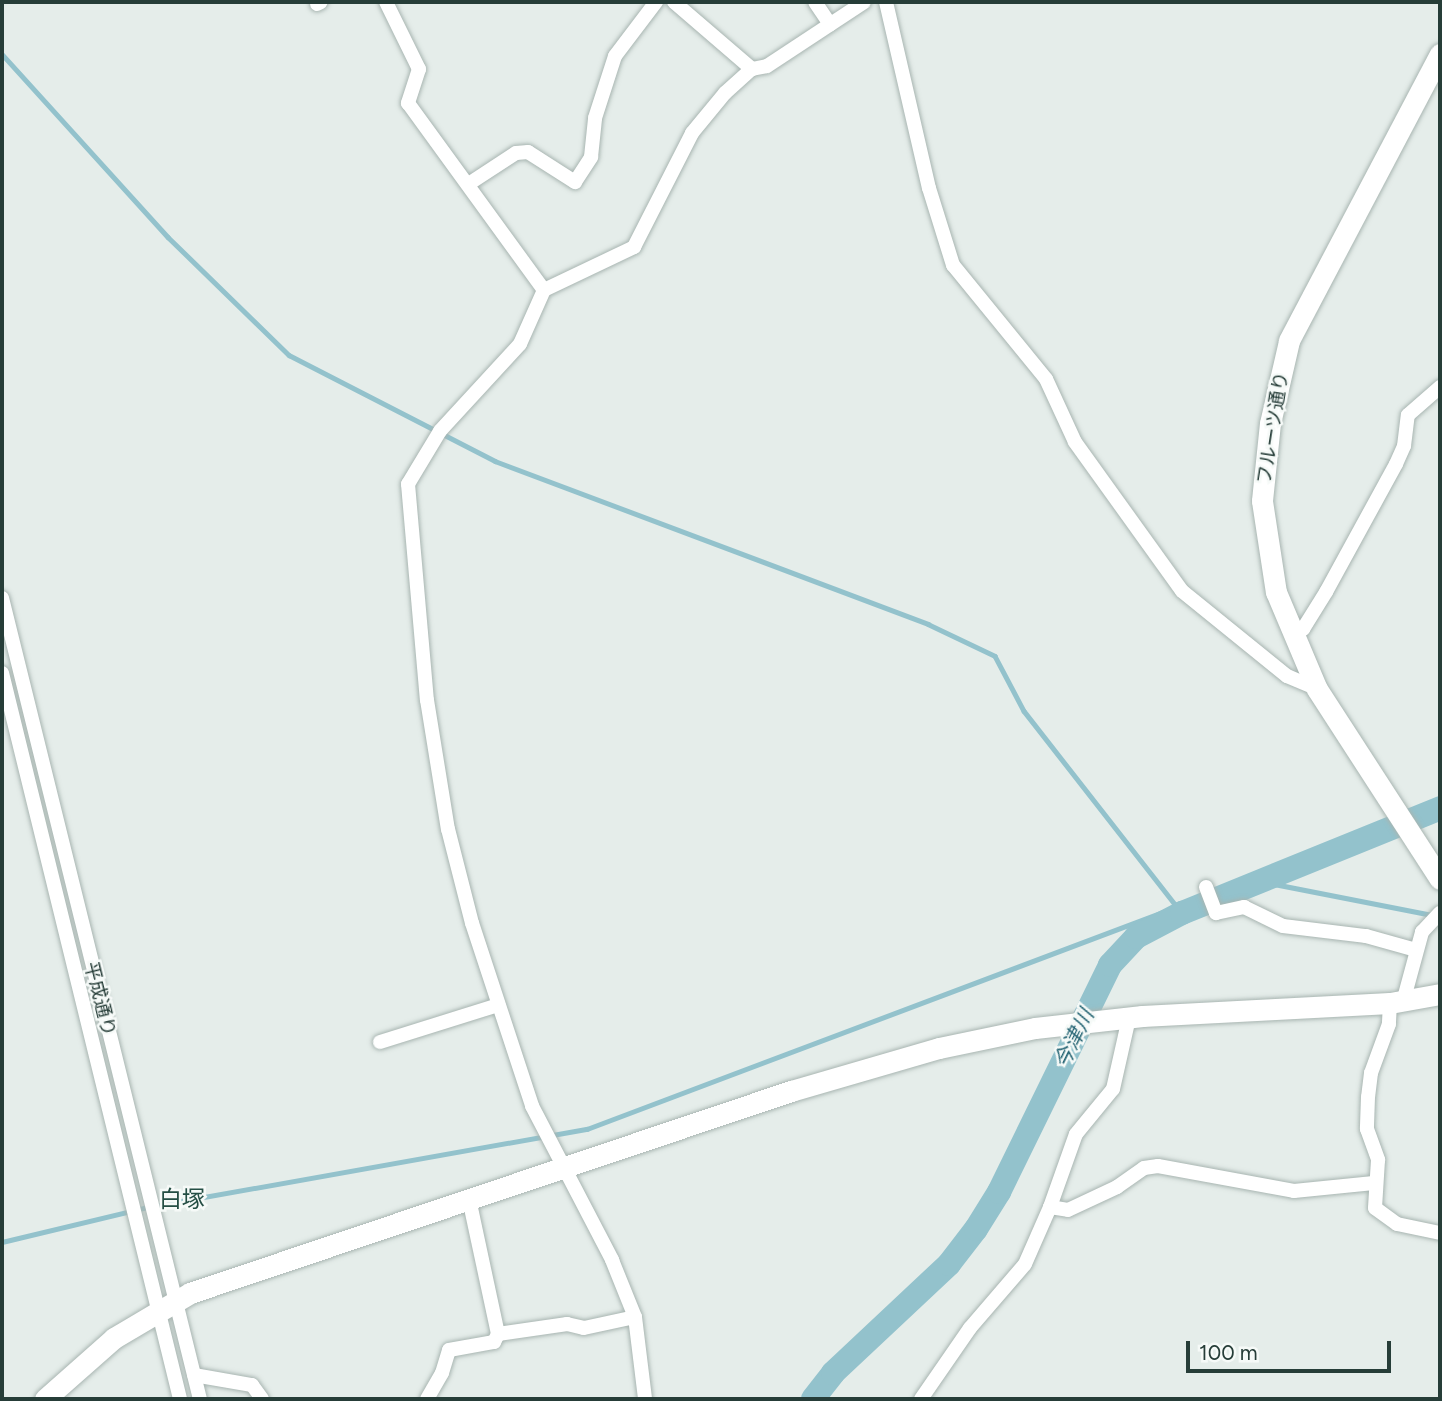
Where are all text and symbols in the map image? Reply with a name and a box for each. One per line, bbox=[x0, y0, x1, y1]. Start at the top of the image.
street label: フルーツ通り bbox=[1253, 370, 1293, 486]
street label: 平成通り bbox=[80, 959, 120, 1039]
water label: 今津川 bbox=[1049, 1005, 1099, 1073]
district label: 白塚 bbox=[159, 1185, 205, 1213]
scale bar bbox=[1190, 1328, 1395, 1372]
text: 100 m bbox=[1199, 1340, 1258, 1365]

